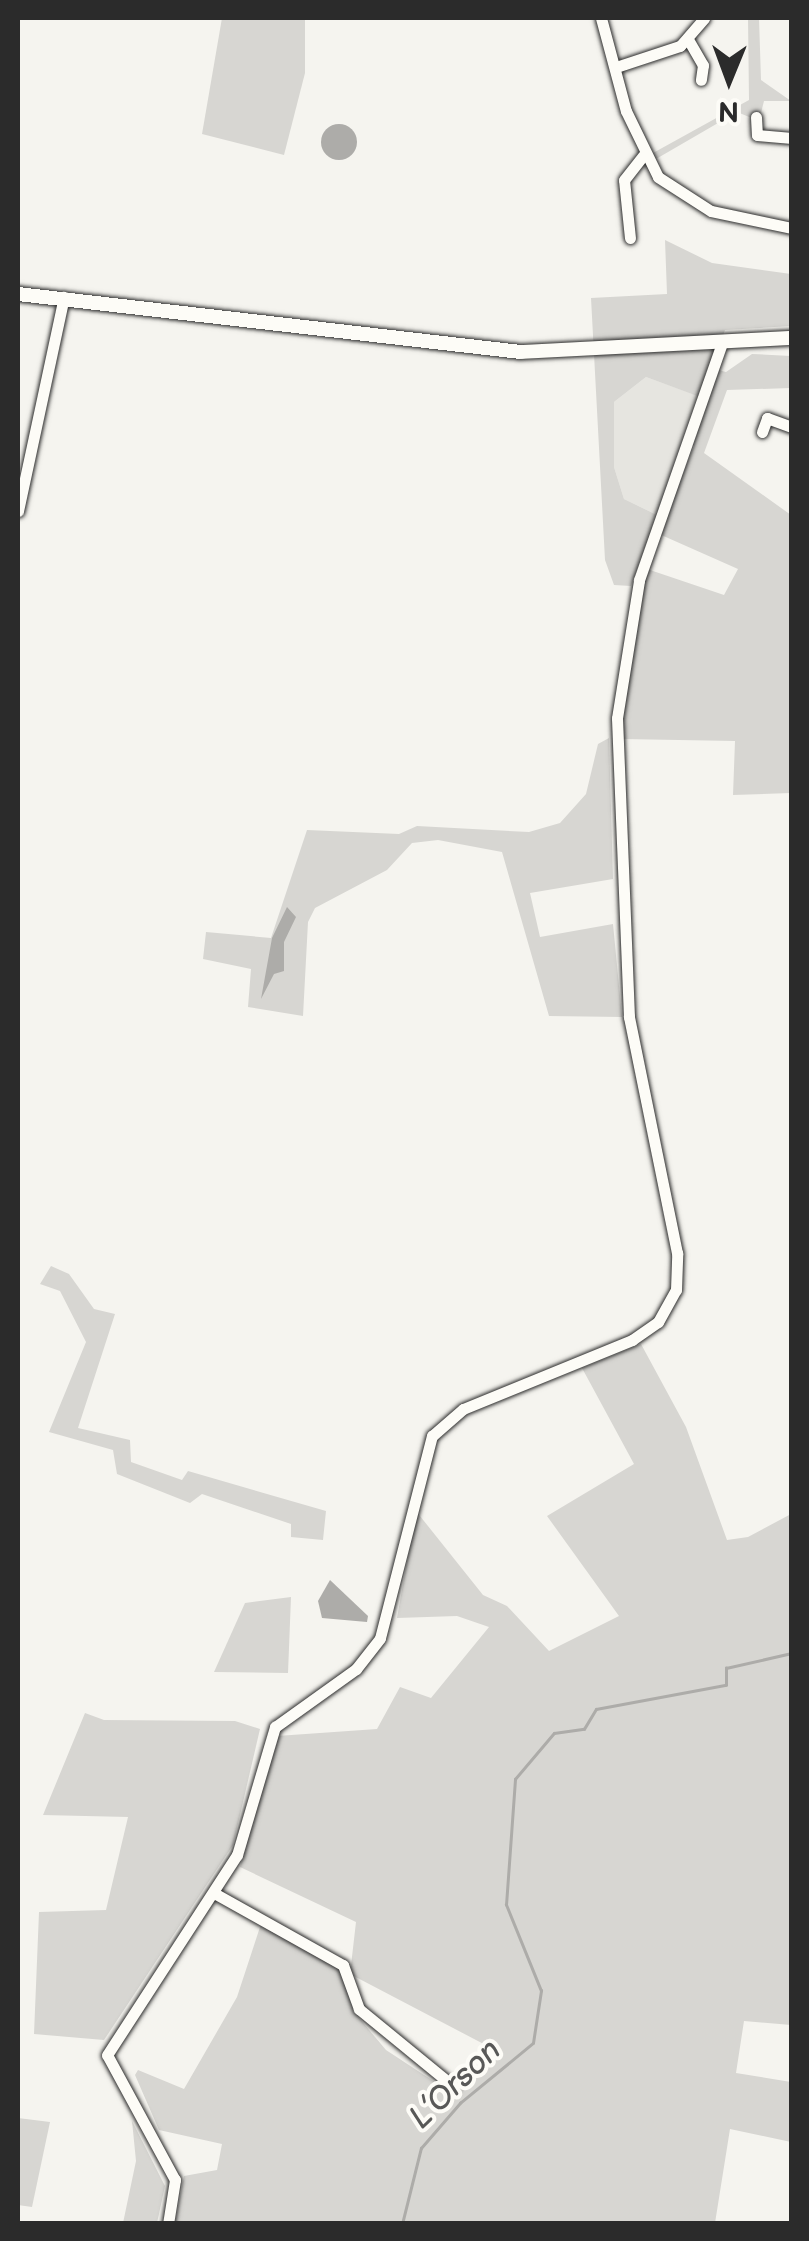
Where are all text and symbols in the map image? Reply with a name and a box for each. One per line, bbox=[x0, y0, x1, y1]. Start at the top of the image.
north arrow bbox=[679, 30, 779, 130]
text: N bbox=[718, 94, 739, 127]
water label: L’Orson bbox=[402, 2032, 510, 2138]

